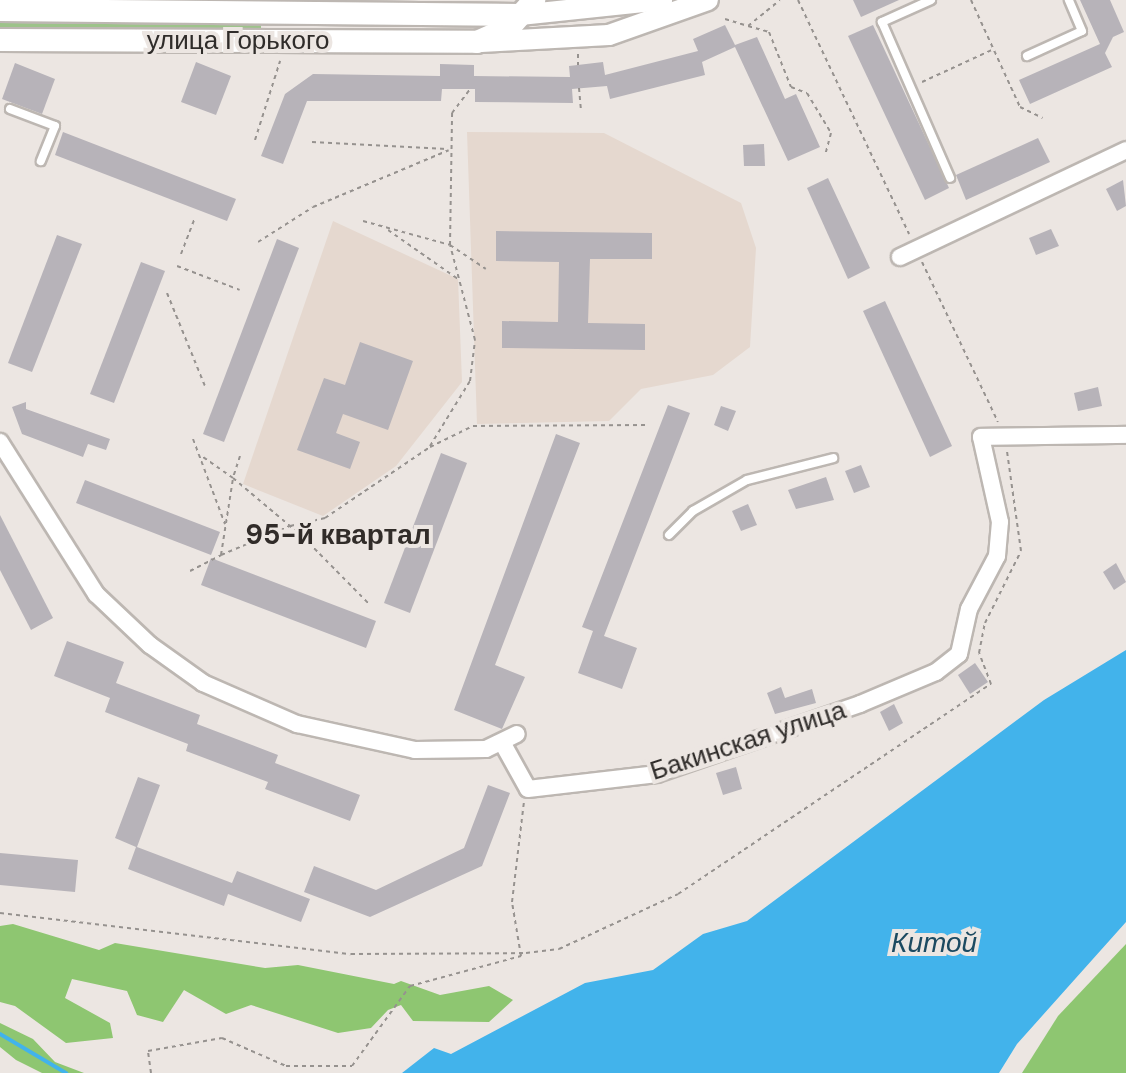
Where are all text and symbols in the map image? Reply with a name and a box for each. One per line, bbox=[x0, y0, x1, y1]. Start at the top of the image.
street label: улица Горького bbox=[147, 25, 329, 57]
district label: 95-й квартал bbox=[245, 518, 431, 552]
street label: Бакинская улица bbox=[646, 695, 850, 787]
water label: Китой bbox=[891, 926, 977, 960]

